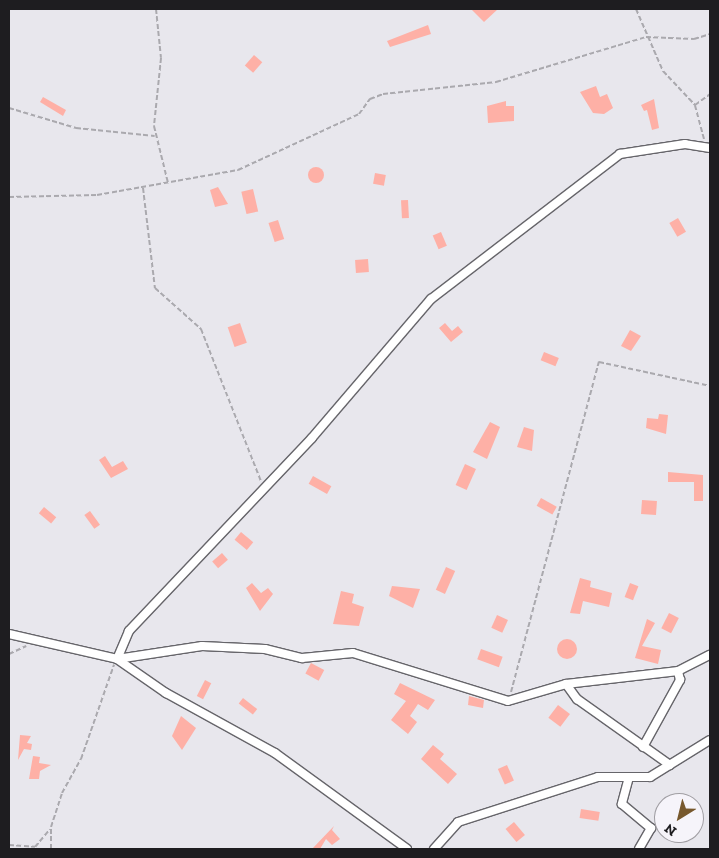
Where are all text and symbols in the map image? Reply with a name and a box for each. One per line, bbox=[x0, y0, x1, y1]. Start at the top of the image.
north arrow bbox=[654, 793, 704, 843]
text: N bbox=[661, 820, 680, 840]

